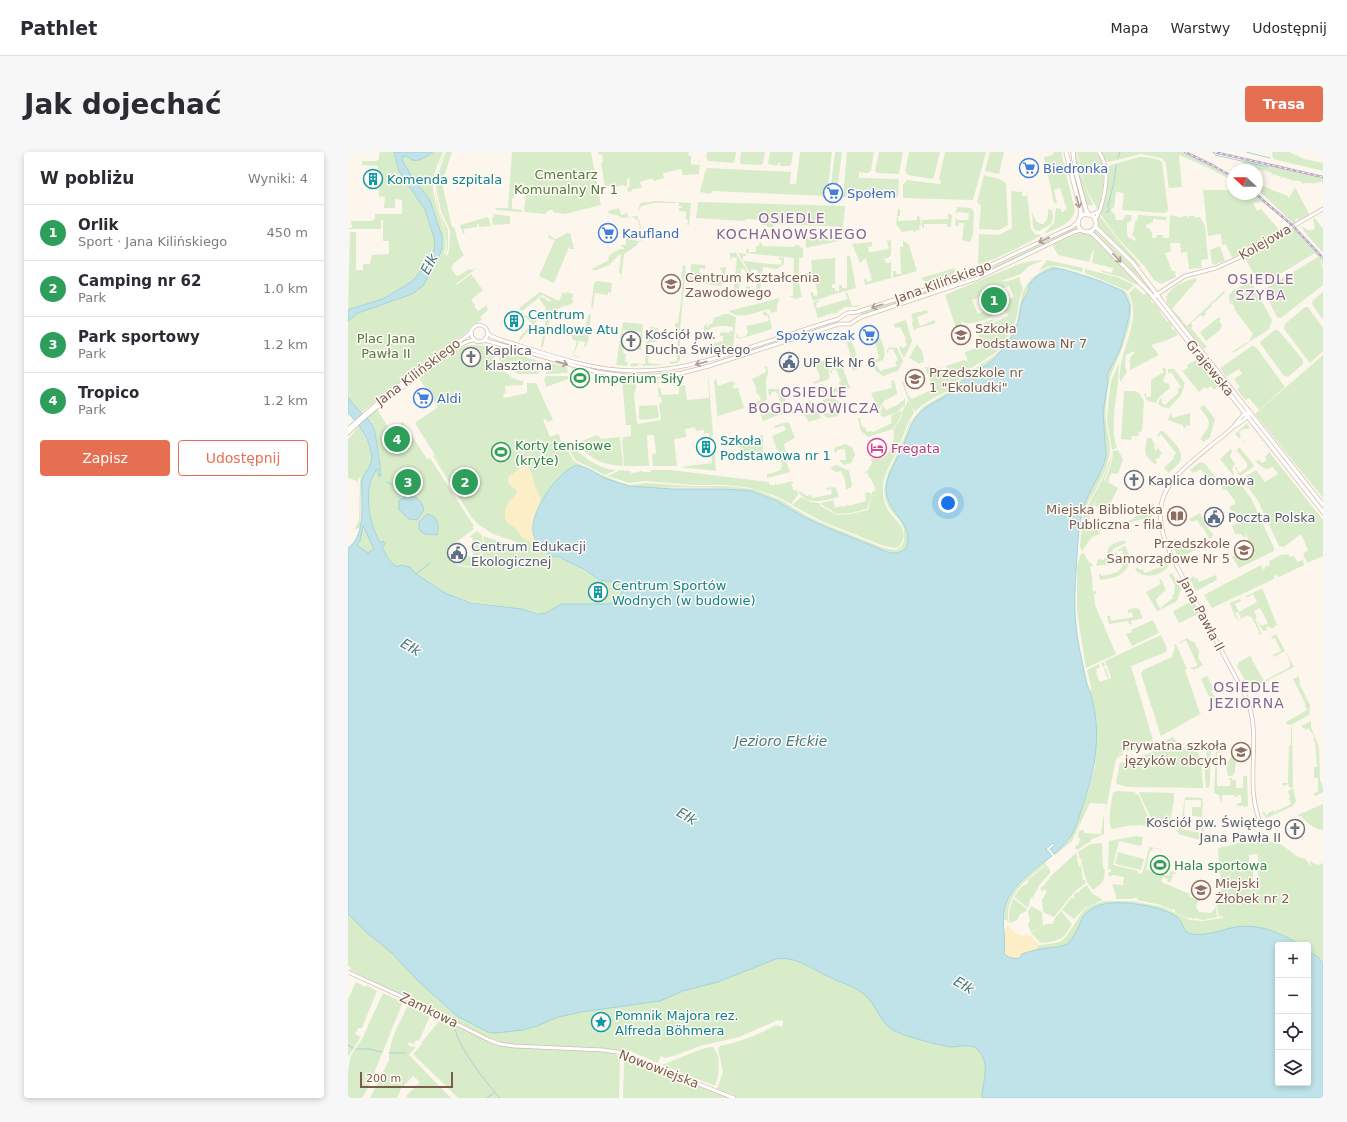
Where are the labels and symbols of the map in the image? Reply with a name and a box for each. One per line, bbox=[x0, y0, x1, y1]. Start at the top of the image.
supermarket icon: Biedronka bbox=[1018, 157, 1040, 179]
place label: Biedronka bbox=[1043, 161, 1108, 176]
north arrow bbox=[1227, 164, 1263, 200]
park label: Cmentarz Komunalny Nr 1 bbox=[514, 167, 618, 197]
building icon: Komenda szpitala bbox=[362, 168, 384, 190]
place label: Komenda szpitala bbox=[387, 172, 502, 187]
supermarket icon: Społem bbox=[822, 182, 844, 204]
place label: Społem bbox=[847, 186, 896, 201]
one-way arrow bbox=[1075, 195, 1082, 208]
district label: OSIEDLE KOCHANOWSKIEGO bbox=[716, 210, 868, 242]
street label: Kolejowa bbox=[1236, 221, 1294, 263]
supermarket icon: Kaufland bbox=[597, 222, 619, 244]
place label: Kaufland bbox=[622, 226, 679, 241]
one-way arrow bbox=[1038, 237, 1050, 244]
water label: Ełk bbox=[417, 250, 441, 277]
one-way arrow bbox=[1112, 253, 1122, 263]
street label: Jana Kilińskiego bbox=[892, 258, 993, 307]
place label: Centrum Kształcenia Zawodowego bbox=[685, 270, 820, 300]
district label: OSIEDLE SZYBA bbox=[1227, 271, 1295, 303]
school or university icon: Centrum Kształcenia Zawodowego bbox=[660, 273, 682, 295]
pin: 1 bbox=[981, 285, 1007, 315]
one-way arrow bbox=[871, 302, 883, 310]
place label: Centrum Handlowe Atu bbox=[528, 307, 619, 337]
building icon: Centrum Handlowe Atu bbox=[503, 310, 525, 332]
place label: Szkoła Podstawowa Nr 7 bbox=[975, 321, 1087, 351]
supermarket icon: Spożywczak bbox=[858, 324, 880, 346]
school or university icon: Szkoła Podstawowa Nr 7 bbox=[950, 324, 972, 346]
place label: Kościół pw. Ducha Świętego bbox=[645, 327, 751, 357]
place label: Spożywczak bbox=[776, 328, 855, 343]
church icon: Kościół pw. Ducha Świętego bbox=[620, 330, 642, 352]
park label: Plac Jana Pawła II bbox=[357, 331, 415, 361]
street label: Jana Kilińskiego bbox=[372, 335, 463, 409]
street label: Grajewska bbox=[1183, 337, 1237, 399]
place label: Kaplica klasztorna bbox=[485, 343, 552, 373]
church icon: Kaplica klasztorna bbox=[460, 346, 482, 368]
public building icon: UP Ełk Nr 6 bbox=[778, 351, 800, 373]
place label: UP Ełk Nr 6 bbox=[803, 355, 876, 370]
one-way arrow bbox=[555, 360, 568, 367]
one-way arrow bbox=[695, 360, 708, 367]
place label: Przedszkole nr 1 "Ekoludki" bbox=[929, 365, 1024, 395]
sports icon: Imperium Siły bbox=[569, 367, 591, 389]
school or university icon: Przedszkole nr 1 "Ekoludki" bbox=[904, 368, 926, 390]
place label: Imperium Siły bbox=[594, 371, 684, 386]
district label: OSIEDLE BOGDANOWICZA bbox=[748, 384, 880, 416]
supermarket icon: Aldi bbox=[412, 387, 434, 409]
place label: Aldi bbox=[437, 391, 461, 406]
pin: 4 bbox=[384, 424, 410, 454]
place label: Szkoła Podstawowa nr 1 bbox=[720, 433, 831, 463]
building icon: Szkoła Podstawowa nr 1 bbox=[695, 436, 717, 458]
hotel icon: Fregata bbox=[866, 437, 888, 459]
place label: Korty tenisowe (kryte) bbox=[515, 438, 611, 468]
sports icon: Korty tenisowe (kryte) bbox=[490, 441, 512, 463]
place label: Fregata bbox=[891, 441, 940, 456]
pin: 3 bbox=[395, 467, 421, 497]
pin: 2 bbox=[452, 467, 478, 497]
church icon: Kaplica domowa bbox=[1123, 469, 1145, 491]
place label: Kaplica domowa bbox=[1148, 473, 1254, 488]
your location bbox=[938, 493, 958, 513]
place label: Miejska Biblioteka Publiczna - fila bbox=[1046, 502, 1163, 532]
library icon: Miejska Biblioteka Publiczna - fila bbox=[1166, 505, 1188, 527]
public building icon: Poczta Polska bbox=[1203, 506, 1225, 528]
place label: Poczta Polska bbox=[1228, 510, 1315, 525]
place label: Przedszkole Samorządowe Nr 5 bbox=[1107, 536, 1230, 566]
place label: Centrum Edukacji Ekologicznej bbox=[471, 539, 586, 569]
school or university icon: Przedszkole Samorządowe Nr 5 bbox=[1233, 539, 1255, 561]
public building icon: Centrum Edukacji Ekologicznej bbox=[446, 542, 468, 564]
street label: Jana Pawła II bbox=[1176, 574, 1228, 653]
place label: Centrum Sportów Wodnych (w budowie) bbox=[612, 578, 756, 608]
building icon: Centrum Sportów Wodnych (w budowie) bbox=[587, 581, 609, 603]
water label: Ełk bbox=[398, 635, 425, 660]
district label: OSIEDLE JEZIORNA bbox=[1208, 679, 1285, 711]
water label: Jezioro Ełckie bbox=[732, 733, 827, 749]
place label: Prywatna szkoła języków obcych bbox=[1122, 738, 1227, 768]
school or university icon: Prywatna szkoła języków obcych bbox=[1230, 741, 1252, 763]
water label: Ełk bbox=[674, 804, 701, 829]
place label: Kościół pw. Świętego Jana Pawła II bbox=[1146, 815, 1281, 845]
church icon: Kościół pw. Świętego Jana Pawła II bbox=[1284, 818, 1306, 840]
sports icon: Hala sportowa bbox=[1149, 854, 1171, 876]
place label: Hala sportowa bbox=[1174, 858, 1267, 873]
place label: Miejski Żłobek nr 2 bbox=[1215, 876, 1289, 906]
school or university icon: Miejski Żłobek nr 2 bbox=[1190, 879, 1212, 901]
water label: Ełk bbox=[951, 973, 978, 998]
street label: Zamkowa bbox=[397, 989, 461, 1031]
place label: Pomnik Majora rez. Alfreda Böhmera bbox=[615, 1008, 739, 1038]
place icon: Pomnik Majora rez. Alfreda Böhmera bbox=[590, 1011, 612, 1033]
street label: Nowowiejska bbox=[617, 1047, 701, 1091]
scale bar bbox=[360, 1070, 453, 1089]

